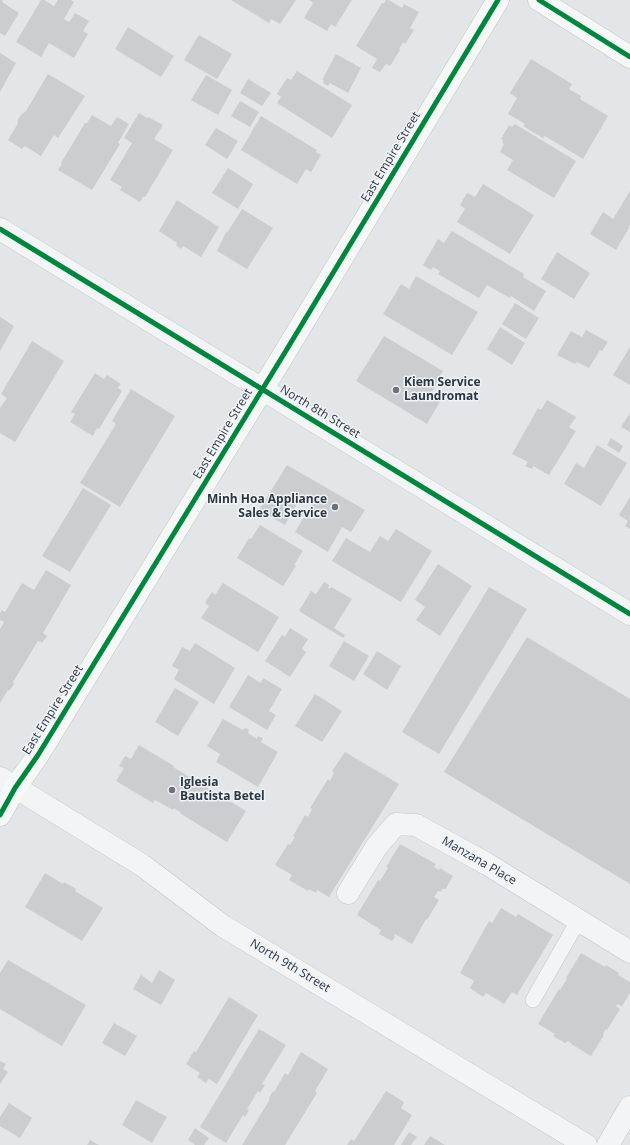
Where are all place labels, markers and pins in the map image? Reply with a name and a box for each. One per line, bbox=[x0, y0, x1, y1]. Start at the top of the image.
place label: Kiem Service Laundromat bbox=[404, 376, 481, 404]
marker: Kiem Service Laundromat bbox=[391, 385, 401, 395]
place label: Minh Hoa Appliance Sales & Service bbox=[207, 493, 327, 521]
marker: Minh Hoa Appliance Sales & Service bbox=[330, 502, 340, 512]
place label: Iglesia Bautista Betel bbox=[180, 776, 265, 804]
marker: Iglesia Bautista Betel bbox=[167, 785, 177, 795]

